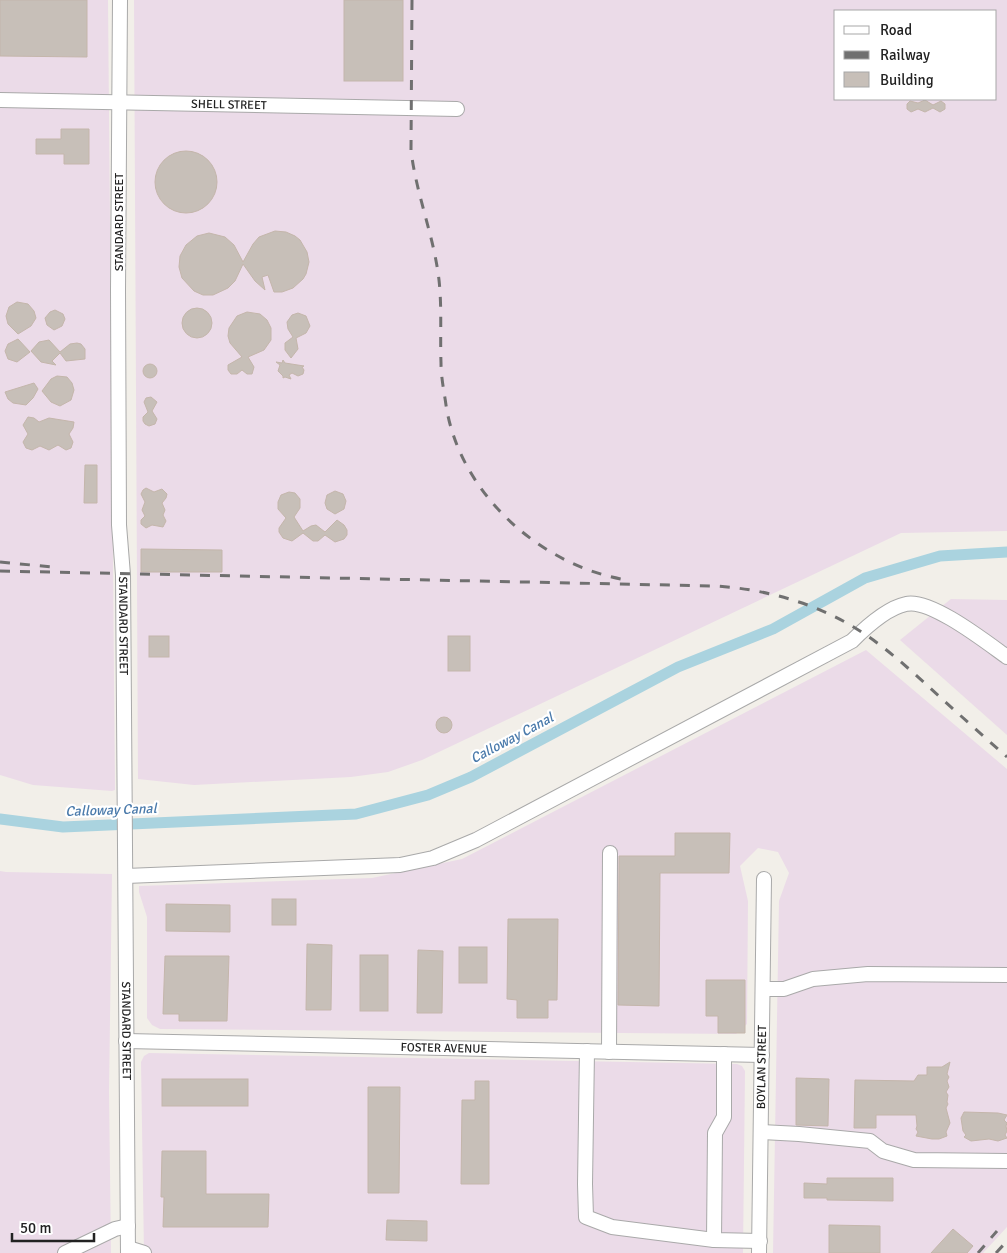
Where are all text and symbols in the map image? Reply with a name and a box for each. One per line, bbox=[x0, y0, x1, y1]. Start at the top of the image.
legend bbox=[834, 10, 997, 100]
text: Road bbox=[880, 21, 912, 39]
text: Railway bbox=[880, 46, 930, 64]
text: Building bbox=[880, 71, 934, 89]
street label: SHELL STREET bbox=[191, 96, 267, 113]
street label: STANDARD STREET bbox=[112, 173, 127, 271]
street label: STANDARD STREET bbox=[116, 576, 131, 675]
water label: Calloway Canal bbox=[468, 709, 557, 767]
water label: Calloway Canal bbox=[65, 800, 158, 820]
street label: STANDARD STREET bbox=[118, 981, 134, 1080]
street label: BOYLAN STREET bbox=[753, 1025, 770, 1109]
street label: FOSTER AVENUE bbox=[401, 1040, 488, 1056]
scale bar bbox=[12, 1210, 95, 1242]
text: 50 m bbox=[20, 1219, 51, 1237]

